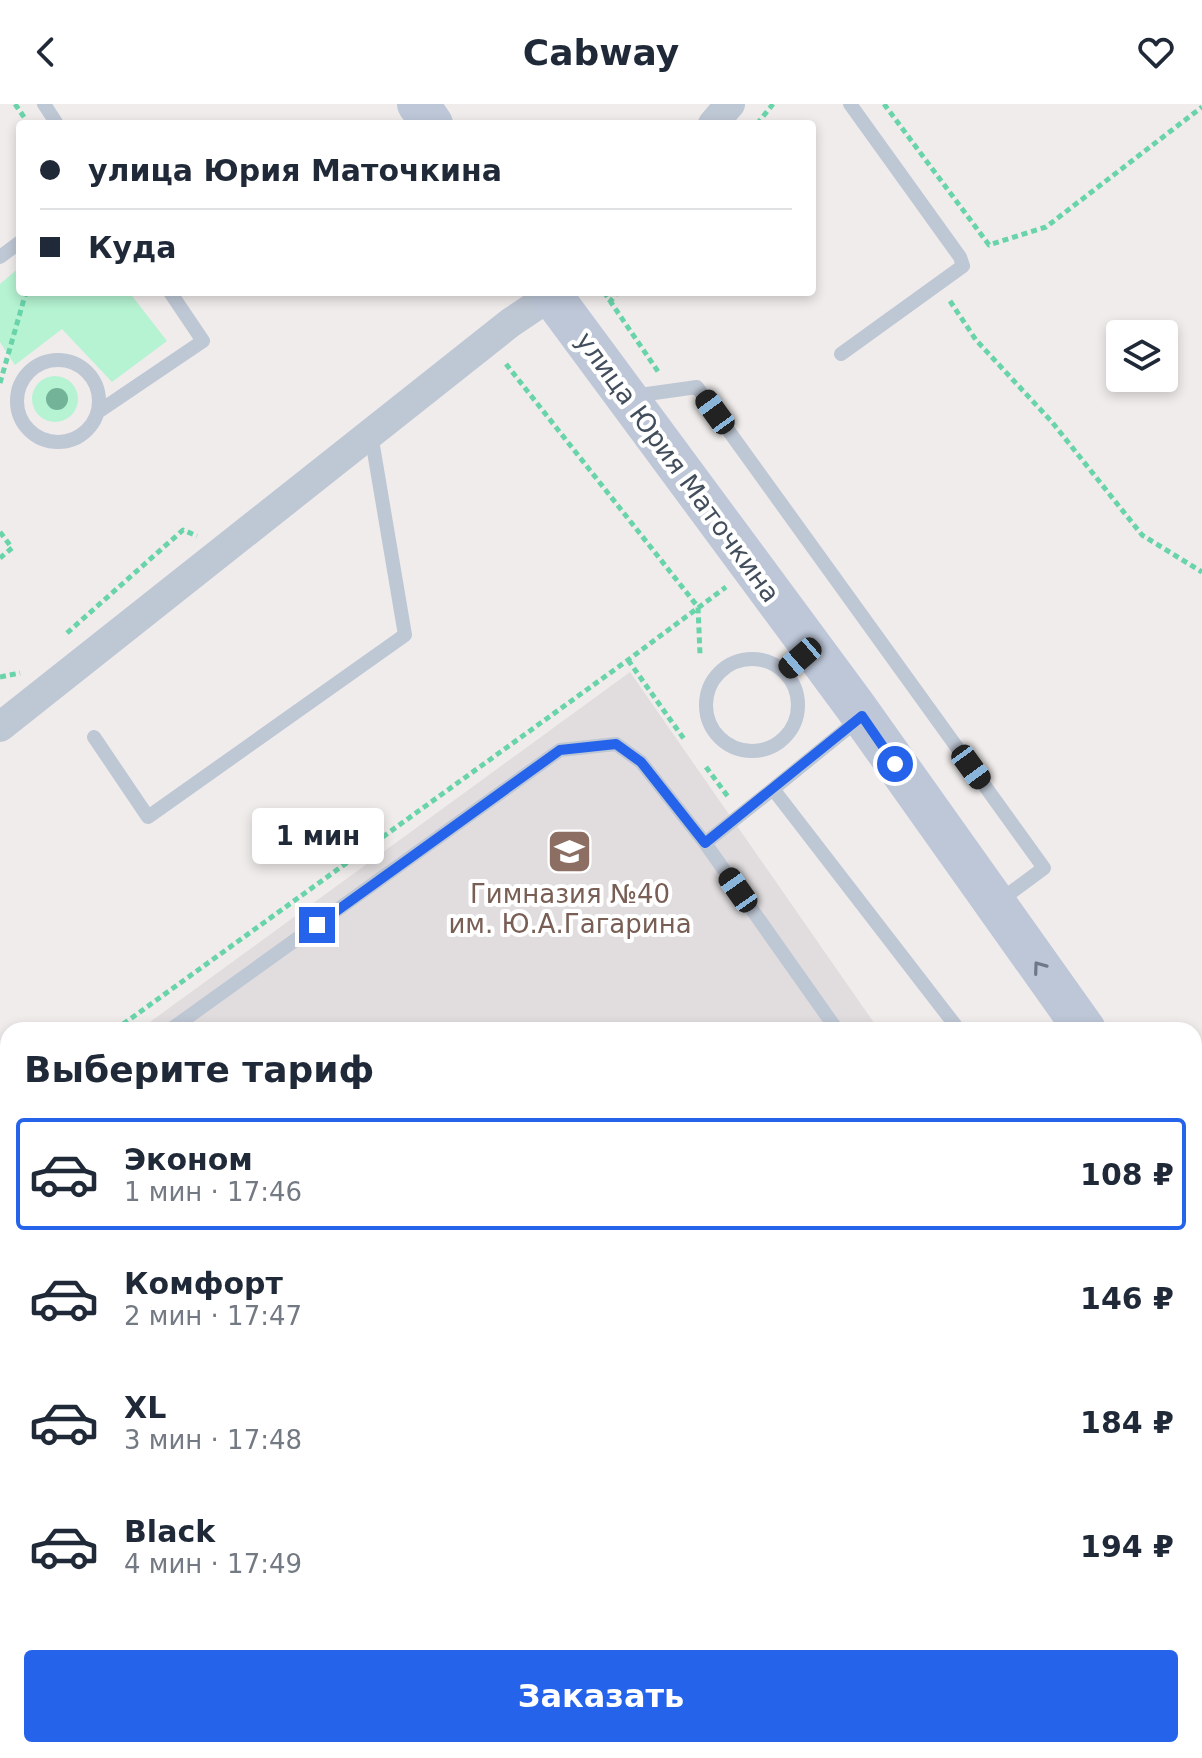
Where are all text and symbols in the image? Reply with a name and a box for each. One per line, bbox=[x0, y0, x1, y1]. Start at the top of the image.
icon: back bbox=[24, 30, 68, 74]
icon: heart bbox=[1134, 30, 1178, 74]
text: Cabway bbox=[523, 32, 679, 73]
text: улица Юрия Маточкина bbox=[88, 153, 502, 188]
text: Куда bbox=[88, 230, 177, 265]
map controls bbox=[1106, 320, 1178, 392]
button: layers bbox=[1106, 320, 1178, 392]
street label: улица Юрия Маточкина bbox=[570, 326, 786, 608]
car bbox=[691, 386, 739, 438]
car bbox=[774, 633, 826, 683]
car bbox=[947, 741, 995, 793]
route start bbox=[877, 746, 913, 782]
callout: 1 мин bbox=[251, 809, 383, 865]
text: 1 мин bbox=[276, 821, 360, 851]
school or university icon: Гимназия №40 им. Ю.А.Гагарина bbox=[546, 827, 594, 875]
car bbox=[714, 863, 762, 917]
place label: Гимназия №40 им. Ю.А.Гагарина bbox=[448, 879, 692, 939]
route end bbox=[299, 907, 335, 943]
one-way arrow bbox=[1034, 961, 1049, 976]
text: Выберите тариф bbox=[24, 1049, 374, 1090]
icon: car bbox=[28, 1138, 100, 1210]
text: Эконом bbox=[124, 1142, 253, 1177]
text: 108 ₽ bbox=[1080, 1157, 1174, 1192]
text: 1 мин · 17:46 bbox=[124, 1177, 302, 1207]
icon: car bbox=[28, 1262, 100, 1334]
text: Комфорт bbox=[124, 1266, 283, 1301]
text: 146 ₽ bbox=[1080, 1281, 1174, 1316]
text: 2 мин · 17:47 bbox=[124, 1301, 302, 1331]
icon: car bbox=[28, 1386, 100, 1458]
text: XL bbox=[124, 1390, 166, 1425]
text: 184 ₽ bbox=[1080, 1405, 1174, 1440]
text: 3 мин · 17:48 bbox=[124, 1425, 302, 1455]
icon: car bbox=[28, 1510, 100, 1582]
text: Black bbox=[124, 1514, 215, 1549]
text: 194 ₽ bbox=[1080, 1529, 1174, 1564]
text: 4 мин · 17:49 bbox=[124, 1549, 302, 1579]
button: Заказать bbox=[24, 1650, 1178, 1742]

